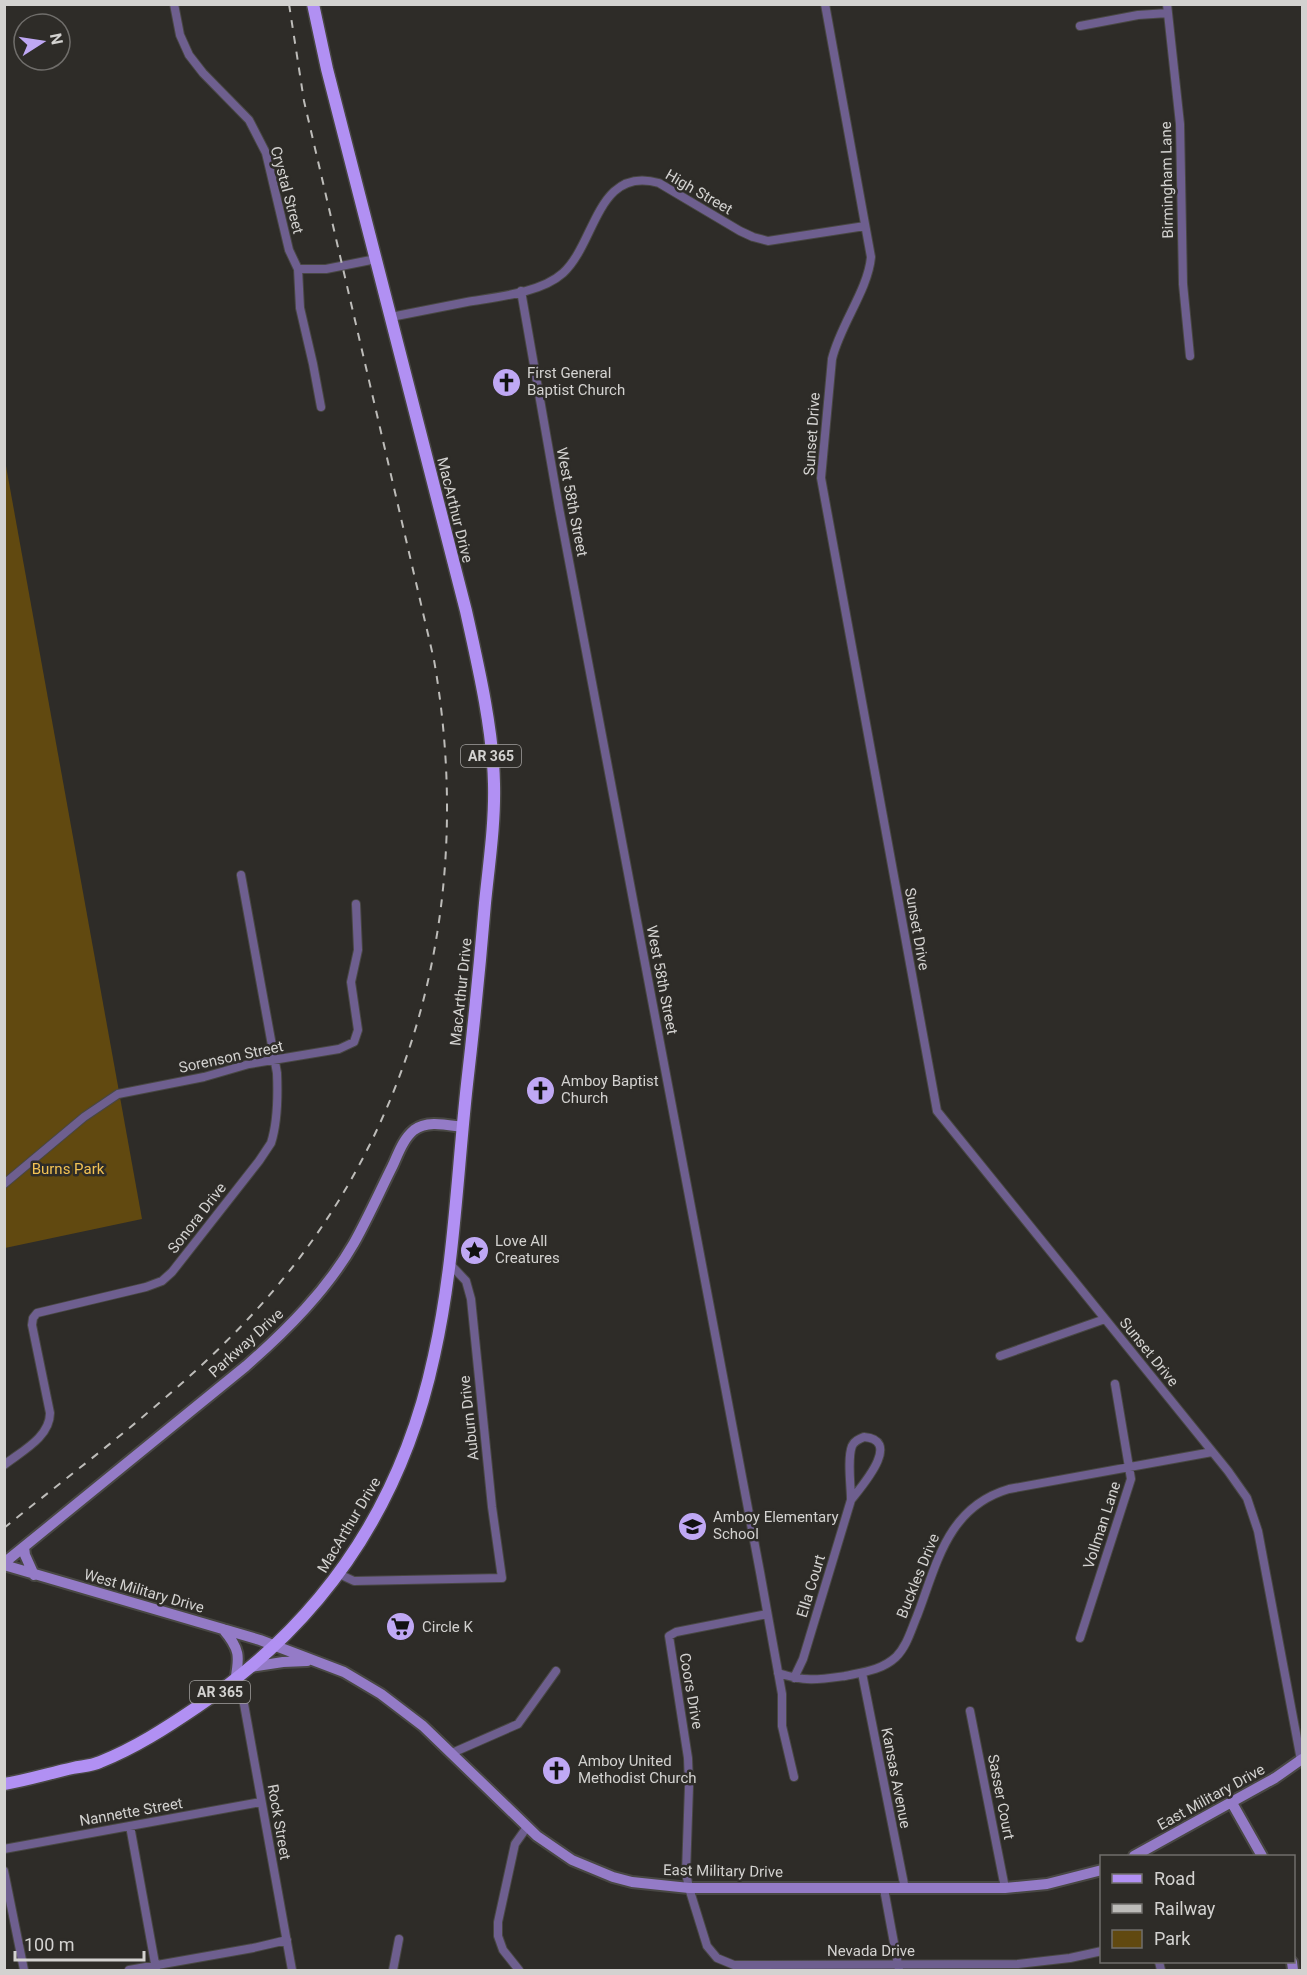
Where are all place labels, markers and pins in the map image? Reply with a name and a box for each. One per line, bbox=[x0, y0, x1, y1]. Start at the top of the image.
place label: First General Baptist Church bbox=[527, 364, 625, 399]
church icon: First General Baptist Church bbox=[490, 366, 522, 398]
place label: Amboy Baptist Church bbox=[561, 1072, 659, 1107]
church icon: Amboy Baptist Church bbox=[524, 1074, 556, 1106]
place label: Love All Creatures bbox=[495, 1232, 560, 1267]
place icon: Love All Creatures bbox=[458, 1234, 490, 1266]
place label: Amboy Elementary School bbox=[713, 1508, 839, 1543]
school or university icon: Amboy Elementary School bbox=[676, 1510, 708, 1542]
supermarket icon: Circle K bbox=[385, 1611, 417, 1643]
place label: Circle K bbox=[422, 1618, 474, 1636]
place label: Amboy United Methodist Church bbox=[578, 1752, 697, 1787]
church icon: Amboy United Methodist Church bbox=[541, 1754, 573, 1786]

